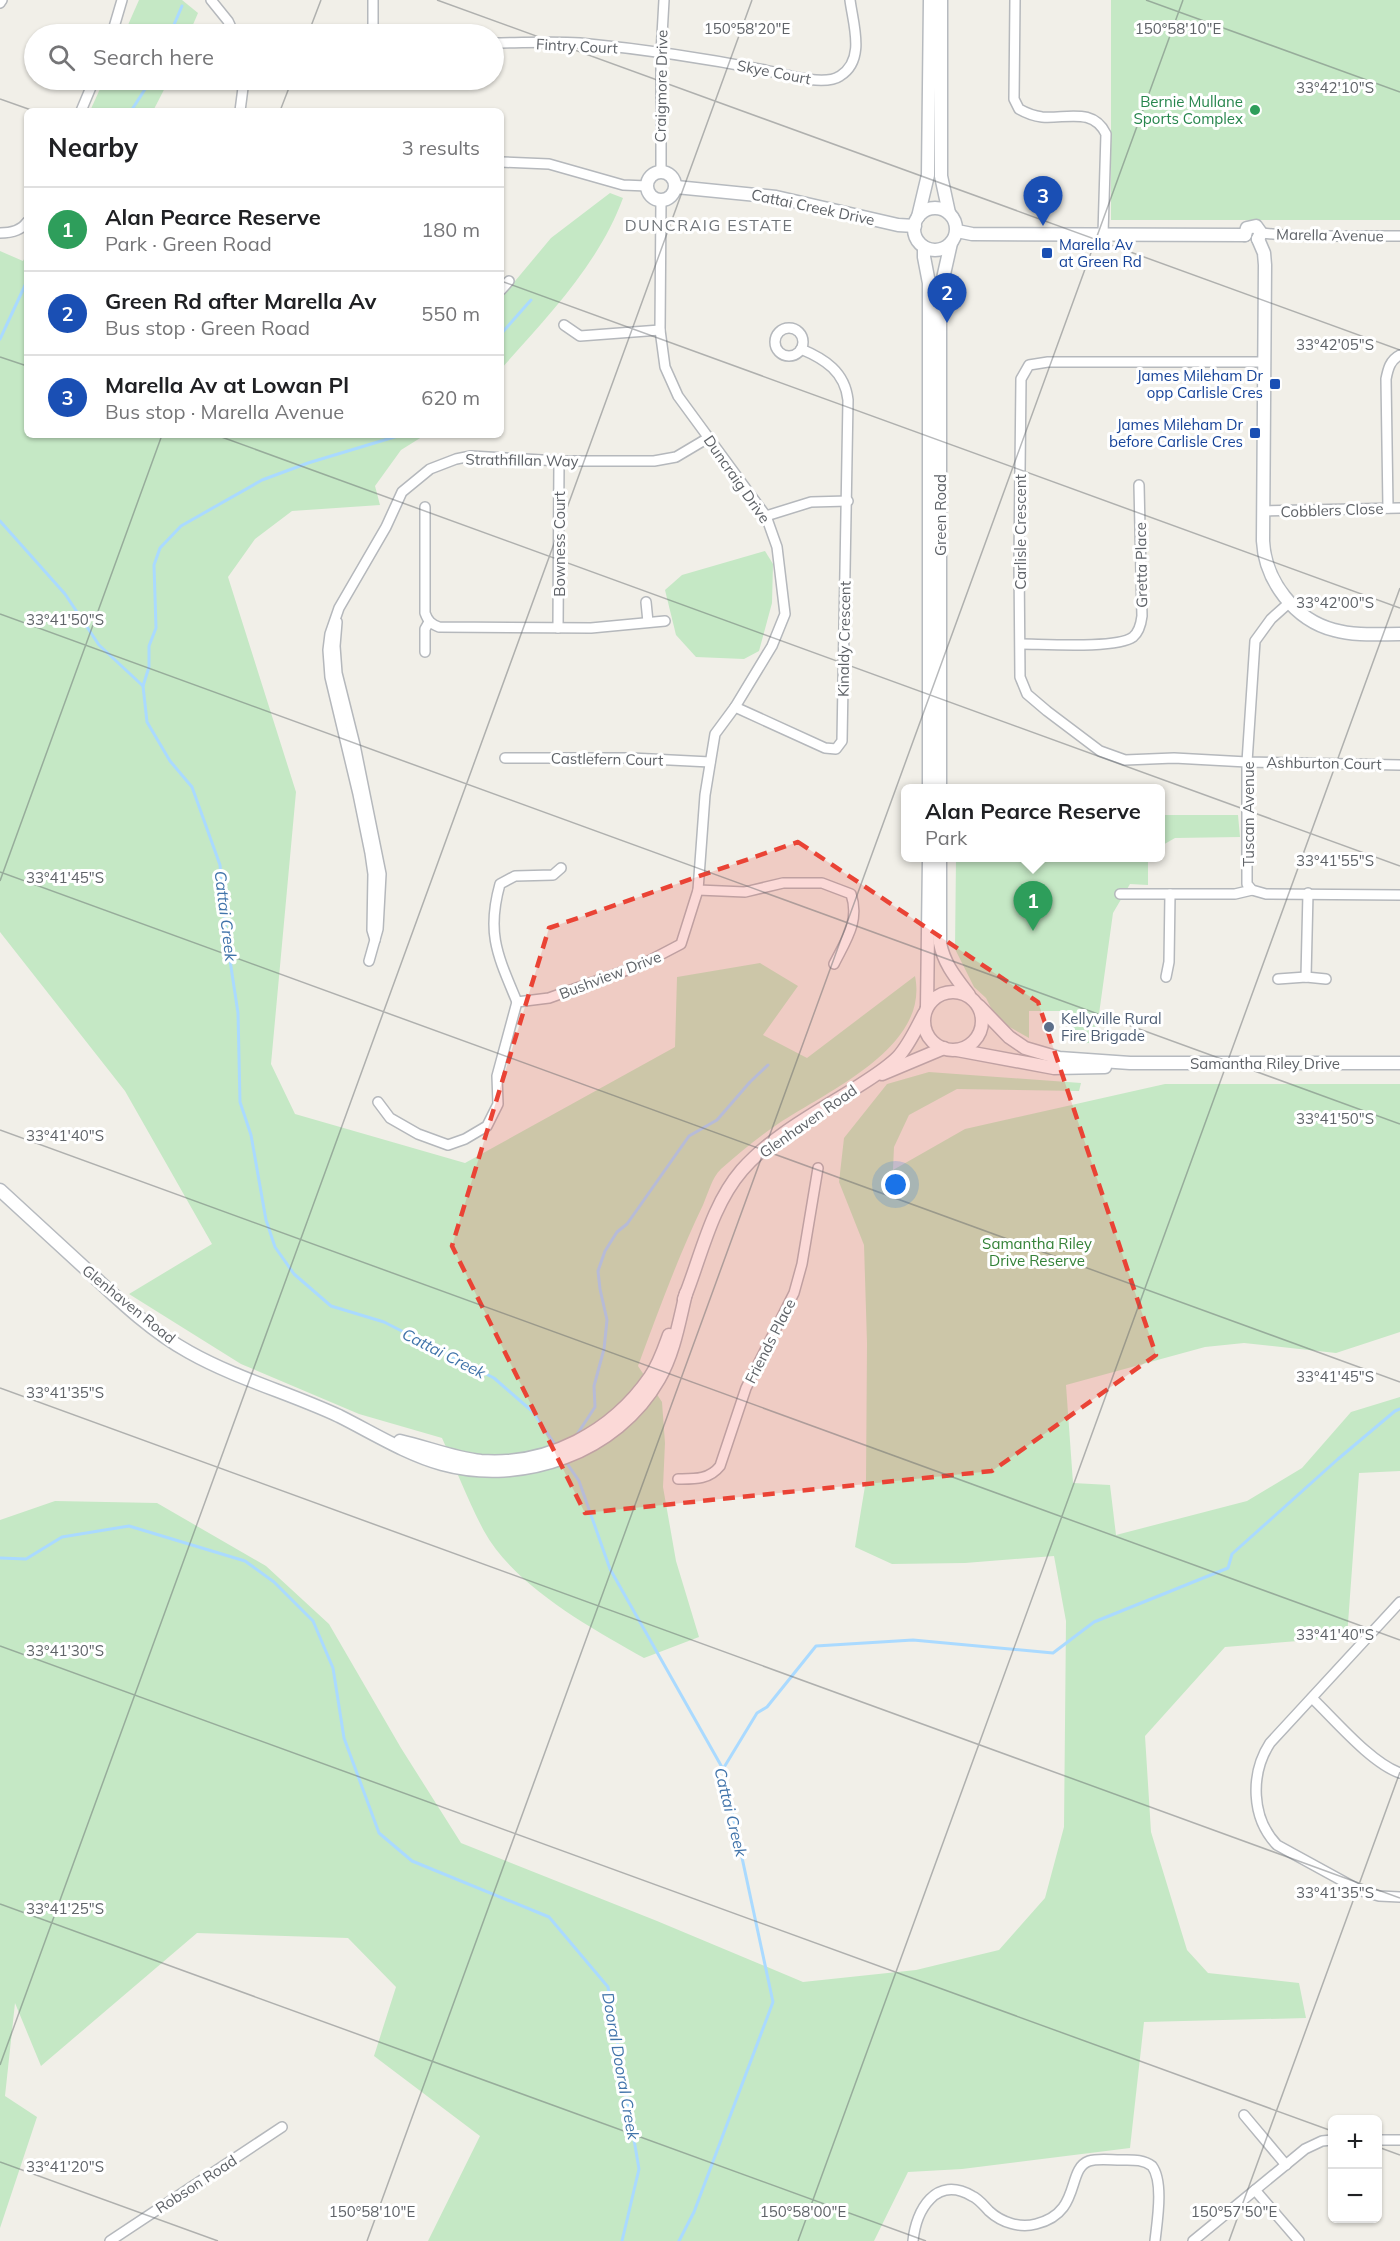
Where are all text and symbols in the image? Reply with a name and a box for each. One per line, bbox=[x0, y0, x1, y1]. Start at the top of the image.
text: 150°58'20"E bbox=[704, 19, 790, 38]
text: 150°58'10"E bbox=[1135, 19, 1221, 38]
search box bbox=[24, 24, 504, 90]
street label: Craigmore Drive bbox=[651, 30, 671, 142]
street label: Fintry Court bbox=[536, 34, 618, 58]
icon: search bbox=[45, 41, 78, 74]
text: Search here bbox=[93, 43, 214, 71]
street label: Skye Court bbox=[735, 56, 813, 88]
text: 33°42'10"S bbox=[1296, 78, 1374, 97]
place label: Bernie Mullane Sports Complex bbox=[1133, 92, 1243, 128]
marker: Bernie Mullane Sports Complex bbox=[1248, 103, 1262, 117]
text: Nearby bbox=[48, 131, 138, 164]
text: 3 results bbox=[402, 135, 480, 160]
pin: 3 bbox=[1024, 176, 1062, 226]
street label: Cattai Creek Drive bbox=[750, 185, 876, 229]
text: Alan Pearce Reserve bbox=[105, 203, 321, 231]
district label: DUNCRAIG ESTATE bbox=[625, 215, 793, 235]
text: 1 bbox=[62, 217, 74, 242]
text: 180 m bbox=[421, 217, 480, 242]
street label: Marella Avenue bbox=[1276, 225, 1384, 245]
text: Park · Green Road bbox=[105, 231, 272, 256]
place label: Marella Av at Green Rd bbox=[1059, 235, 1142, 271]
marker: Marella Av at Green Rd bbox=[1040, 246, 1054, 260]
pin: 2 bbox=[928, 274, 966, 323]
text: Green Rd after Marella Av bbox=[105, 287, 376, 315]
text: 2 bbox=[62, 301, 74, 326]
text: 550 m bbox=[421, 301, 480, 326]
text: Bus stop · Green Road bbox=[105, 315, 310, 340]
text: 33°42'05"S bbox=[1296, 335, 1374, 354]
place label: James Mileham Dr opp Carlisle Cres bbox=[1137, 366, 1264, 402]
text: Marella Av at Lowan Pl bbox=[105, 371, 349, 399]
marker: James Mileham Dr opp Carlisle Cres bbox=[1268, 377, 1282, 391]
text: 3 bbox=[62, 385, 74, 410]
text: 620 m bbox=[421, 385, 480, 410]
text: Bus stop · Marella Avenue bbox=[105, 399, 344, 424]
place label: James Mileham Dr before Carlisle Cres bbox=[1109, 415, 1244, 451]
marker: James Mileham Dr before Carlisle Cres bbox=[1248, 426, 1262, 440]
street label: Duncraig Drive bbox=[700, 431, 774, 527]
street label: Strathfillan Way bbox=[465, 450, 579, 470]
street label: Green Road bbox=[931, 474, 950, 556]
street label: Carlisle Crescent bbox=[1011, 474, 1030, 590]
street label: Bowness Court bbox=[550, 491, 569, 597]
street label: Cobblers Close bbox=[1280, 499, 1384, 521]
street label: Gretta Place bbox=[1131, 522, 1151, 608]
street label: Kinaldy Crescent bbox=[833, 581, 855, 697]
text: 33°42'00"S bbox=[1296, 593, 1374, 612]
text: 33°41'50"S bbox=[26, 610, 104, 629]
street label: Castlefern Court bbox=[551, 749, 663, 769]
street label: Ashburton Court bbox=[1266, 752, 1382, 774]
street label: Tuscan Avenue bbox=[1239, 761, 1258, 867]
popup bbox=[901, 784, 1165, 862]
text: Alan Pearce Reserve bbox=[925, 797, 1141, 825]
text: Park bbox=[925, 825, 967, 850]
text: 33°41'55"S bbox=[1296, 851, 1374, 870]
text: 33°41'45"S bbox=[26, 868, 104, 887]
water label: Cattai Creek bbox=[211, 870, 242, 963]
pin: 1 bbox=[1014, 882, 1052, 931]
street label: Bushview Drive bbox=[556, 947, 664, 1003]
place label: Kellyville Rural Fire Brigade bbox=[1061, 1009, 1162, 1045]
marker: Kellyville Rural Fire Brigade bbox=[1042, 1020, 1056, 1034]
street label: Samantha Riley Drive bbox=[1190, 1054, 1340, 1073]
street label: Glenhaven Road bbox=[756, 1080, 860, 1162]
text: 33°41'50"S bbox=[1296, 1109, 1374, 1128]
text: 33°41'40"S bbox=[26, 1126, 104, 1145]
your location bbox=[881, 1170, 910, 1199]
park label: Samantha Riley Drive Reserve bbox=[982, 1234, 1092, 1270]
street label: Glenhaven Road bbox=[78, 1261, 180, 1347]
street label: Friends Place bbox=[741, 1296, 799, 1386]
water label: Cattai Creek bbox=[399, 1323, 490, 1383]
text: 33°41'45"S bbox=[1296, 1367, 1374, 1386]
text: 33°41'35"S bbox=[26, 1383, 104, 1402]
text: 33°41'40"S bbox=[1296, 1625, 1374, 1644]
text: 33°41'30"S bbox=[26, 1641, 104, 1660]
water label: Cattai Creek bbox=[710, 1765, 752, 1859]
text: 33°41'35"S bbox=[1296, 1883, 1374, 1902]
text: 33°41'25"S bbox=[26, 1899, 104, 1918]
water label: Dooral Dooral Creek bbox=[598, 1991, 644, 2142]
map controls bbox=[1328, 2115, 1382, 2223]
button: + bbox=[1328, 2115, 1382, 2169]
street label: Robson Road bbox=[152, 2151, 240, 2217]
text: 33°41'20"S bbox=[26, 2157, 104, 2176]
button: − bbox=[1328, 2169, 1382, 2223]
text: 150°58'10"E bbox=[329, 2202, 415, 2221]
text: 150°58'00"E bbox=[760, 2202, 846, 2221]
text: 150°57'50"E bbox=[1191, 2202, 1277, 2221]

